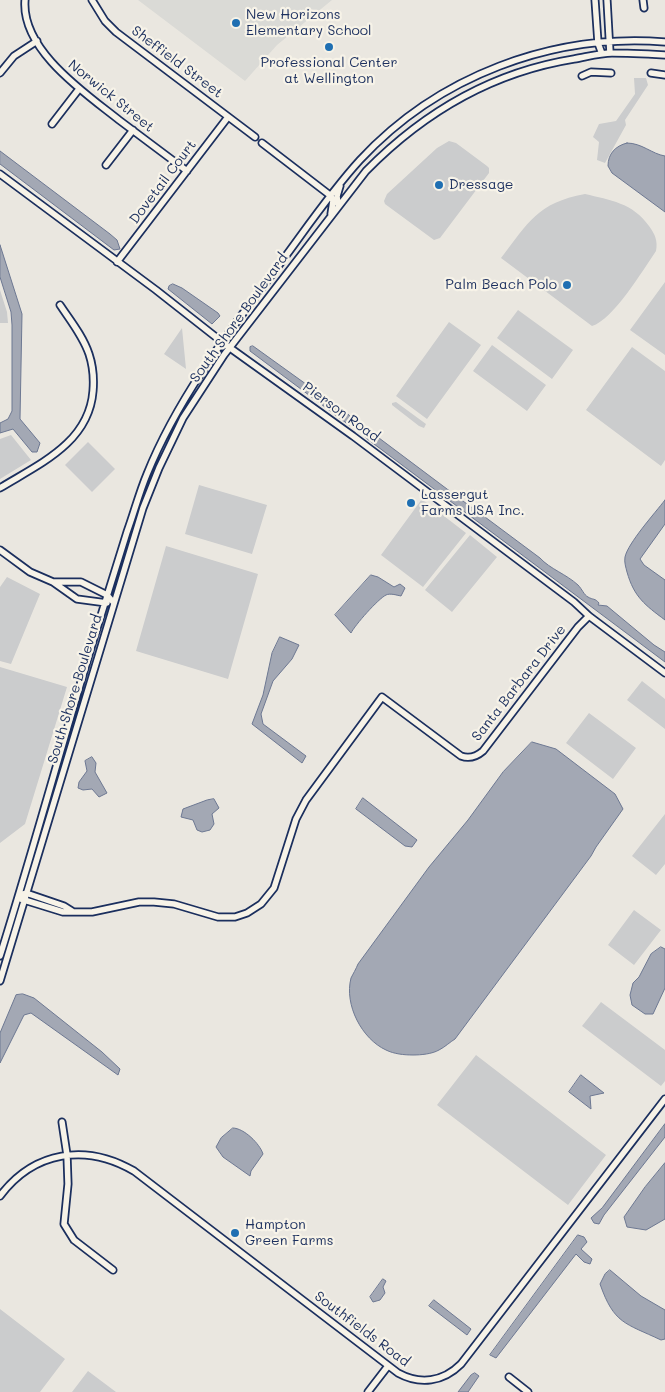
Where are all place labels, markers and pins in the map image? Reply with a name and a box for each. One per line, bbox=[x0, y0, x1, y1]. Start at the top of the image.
place label: New Horizons Elementary School bbox=[246, 7, 372, 40]
marker: New Horizons Elementary School bbox=[230, 17, 242, 29]
marker: Professional Center at Wellington bbox=[323, 41, 335, 53]
place label: Professional Center at Wellington bbox=[261, 55, 397, 88]
place label: Dressage bbox=[449, 177, 513, 193]
marker: Dressage bbox=[433, 179, 445, 191]
place label: Palm Beach Polo bbox=[445, 277, 557, 293]
marker: Palm Beach Polo bbox=[561, 279, 573, 291]
place label: Lassergut Farms USA Inc. bbox=[421, 487, 525, 520]
marker: Lassergut Farms USA Inc. bbox=[405, 497, 417, 509]
place label: Hampton Green Farms bbox=[245, 1217, 334, 1250]
marker: Hampton Green Farms bbox=[229, 1227, 241, 1239]

